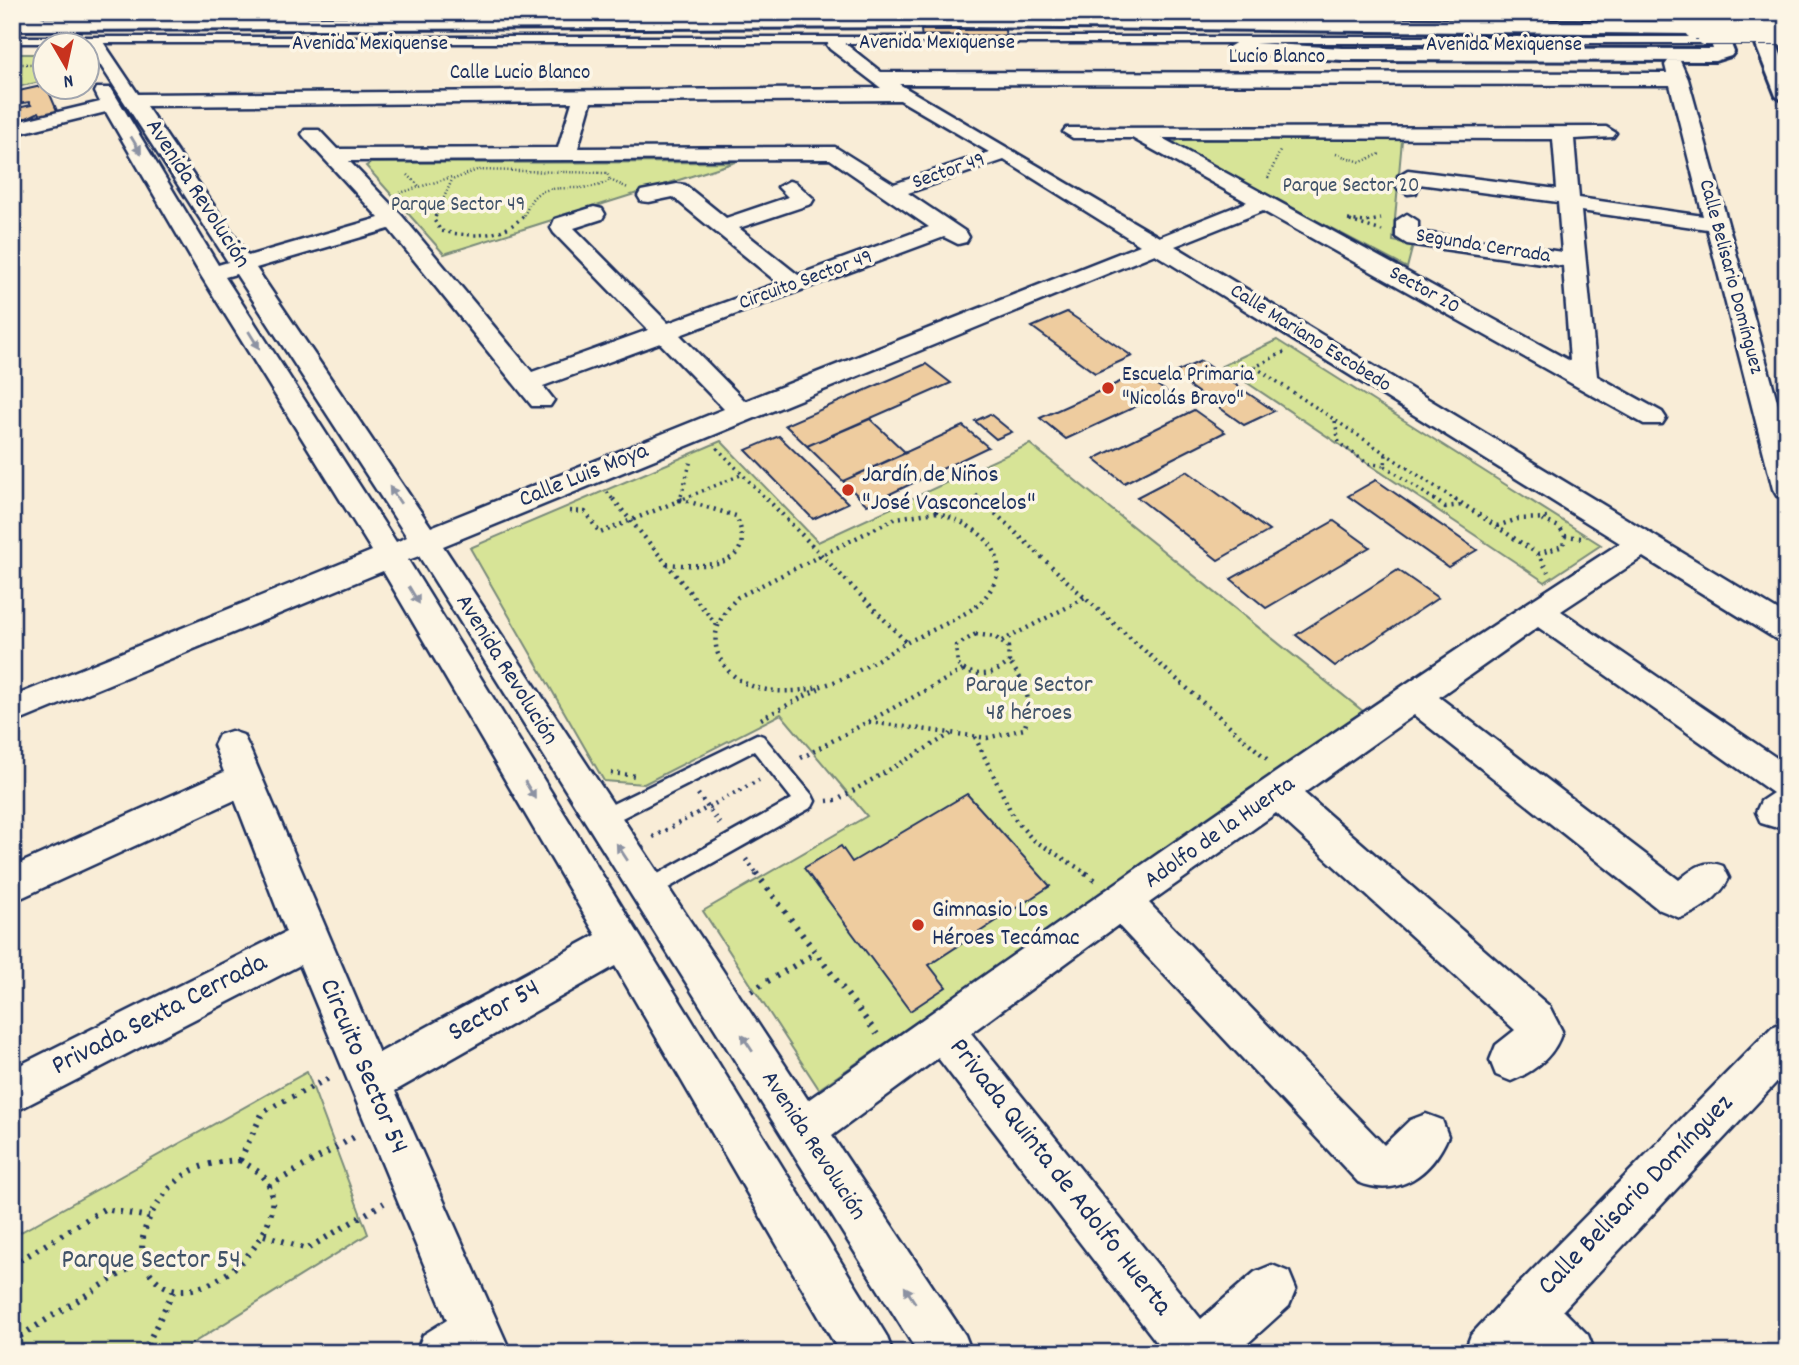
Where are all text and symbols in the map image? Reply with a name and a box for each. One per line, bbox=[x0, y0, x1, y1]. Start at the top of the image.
street label: Avenida Mexiquense bbox=[859, 29, 1015, 59]
street label: Avenida Mexiquense bbox=[292, 30, 448, 60]
street label: Avenida Mexiquense bbox=[1426, 31, 1582, 61]
north arrow bbox=[32, 32, 102, 102]
street label: Lucio Blanco bbox=[1229, 43, 1325, 73]
street label: Calle Lucio Blanco bbox=[450, 59, 590, 89]
text: N bbox=[61, 65, 75, 93]
street label: Avenida Revolución bbox=[136, 113, 258, 275]
one-way arrow bbox=[130, 135, 142, 155]
street label: Sector 49 bbox=[909, 146, 989, 198]
park label: Parque Sector 20 bbox=[1283, 172, 1419, 202]
street label: Calle Belisario Domínguez bbox=[1690, 176, 1770, 378]
park label: Parque Sector 49 bbox=[391, 191, 525, 221]
street label: Segunda Cerrada bbox=[1414, 222, 1553, 273]
street label: Circuito Sector 49 bbox=[735, 243, 877, 319]
street label: Sector 20 bbox=[1383, 259, 1465, 323]
street label: Calle Mariano Escobedo bbox=[1223, 277, 1397, 401]
one-way arrow bbox=[247, 330, 260, 349]
place label: Escuela Primaria "Nicolás Bravo" bbox=[1122, 361, 1255, 415]
marker: Escuela Primaria "Nicolás Bravo" bbox=[1100, 380, 1116, 396]
street label: Calle Luis Moya bbox=[514, 434, 654, 517]
place label: Jardín de Niños "José Vasconcelos" bbox=[862, 459, 1035, 521]
marker: Jardín de Niños "José Vasconcelos" bbox=[840, 482, 856, 498]
one-way arrow bbox=[388, 485, 401, 505]
one-way arrow bbox=[407, 585, 420, 604]
street label: Avenida Revolución bbox=[446, 588, 566, 752]
park label: Parque Sector 48 héroes bbox=[965, 669, 1093, 731]
street label: Adolfo de la Huerta bbox=[1138, 768, 1303, 898]
one-way arrow bbox=[524, 781, 537, 800]
one-way arrow bbox=[616, 842, 629, 862]
place label: Gimnasio Los Héroes Tecámac bbox=[932, 894, 1080, 956]
marker: Gimnasio Los Héroes Tecámac bbox=[910, 917, 926, 933]
street label: Privada Sexta Cerrada bbox=[45, 944, 275, 1088]
street label: Sector 54 bbox=[442, 970, 548, 1054]
street label: Circuito Sector 54 bbox=[307, 973, 417, 1161]
street label: Privada Quinta de Adolfo Huerta bbox=[938, 1031, 1181, 1326]
one-way arrow bbox=[740, 1033, 753, 1053]
street label: Avenida Revolución bbox=[752, 1065, 874, 1227]
street label: Calle Belisario Domínguez bbox=[1530, 1086, 1744, 1306]
park label: Parque Sector 54 bbox=[61, 1242, 241, 1282]
one-way arrow bbox=[904, 1286, 917, 1305]

